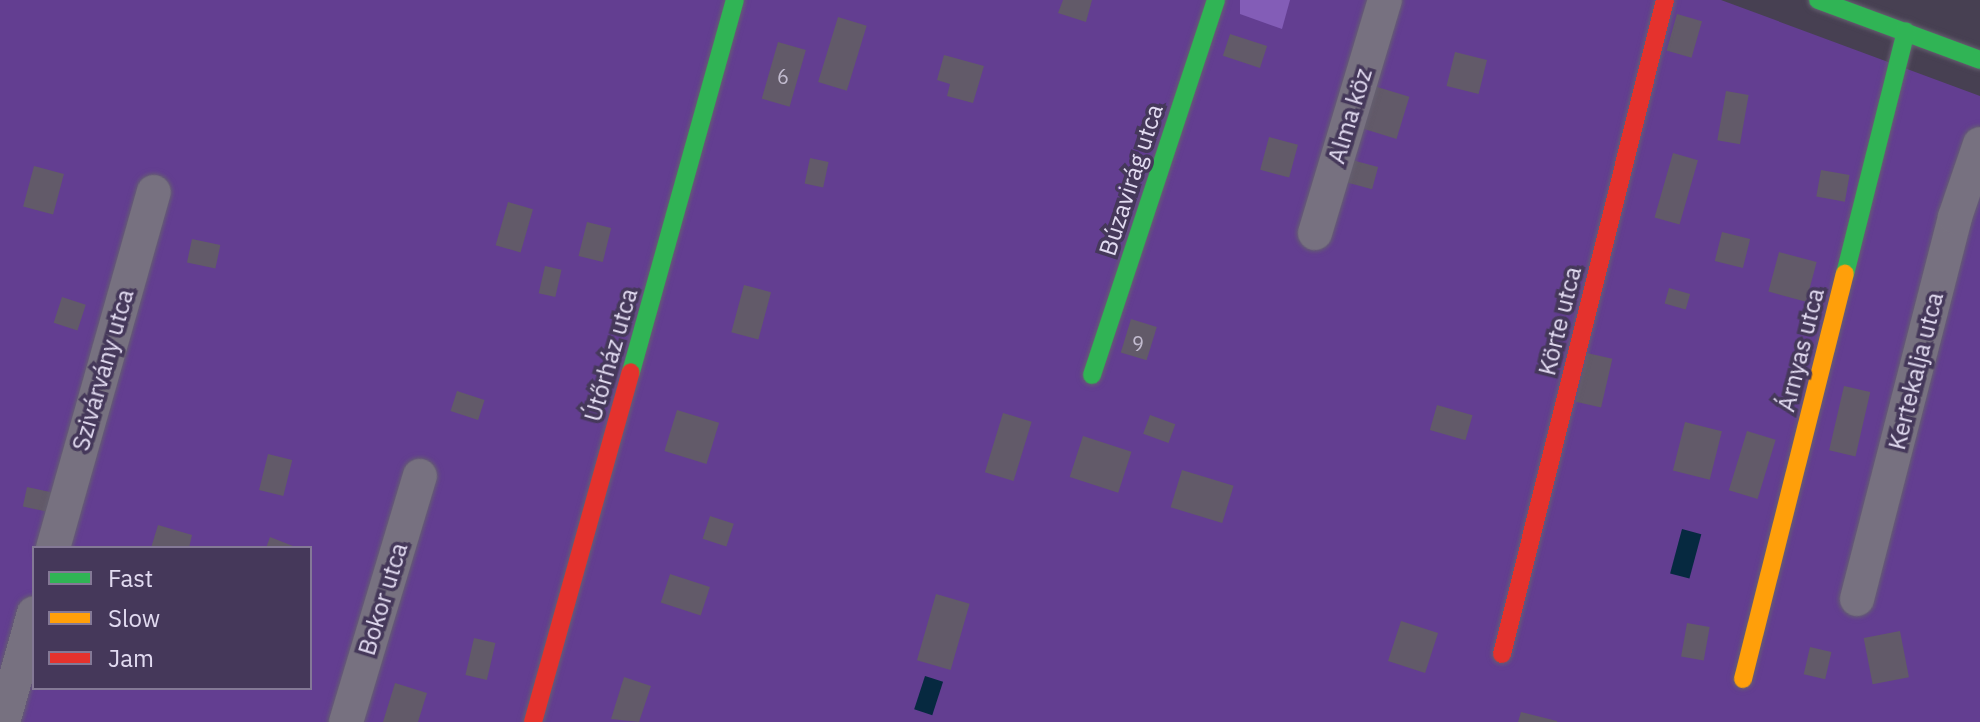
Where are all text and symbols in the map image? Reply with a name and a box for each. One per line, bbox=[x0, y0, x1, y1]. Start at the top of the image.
house number: 6 bbox=[777, 64, 789, 88]
street label: Alma köz bbox=[1322, 65, 1378, 167]
street label: Búzavirág utca bbox=[1093, 101, 1169, 259]
street label: Körte utca bbox=[1533, 264, 1587, 378]
street label: Útőrház utca bbox=[578, 285, 644, 425]
street label: Árnyas utca bbox=[1772, 285, 1830, 415]
street label: Szivárvány utca bbox=[66, 286, 140, 454]
street label: Kertekalja utca bbox=[1883, 289, 1949, 453]
house number: 9 bbox=[1132, 331, 1144, 355]
street label: Bokor utca bbox=[352, 539, 414, 659]
legend bbox=[32, 546, 312, 690]
text: Fast bbox=[108, 562, 153, 594]
text: Slow bbox=[108, 602, 160, 634]
text: Jam bbox=[108, 642, 154, 674]

